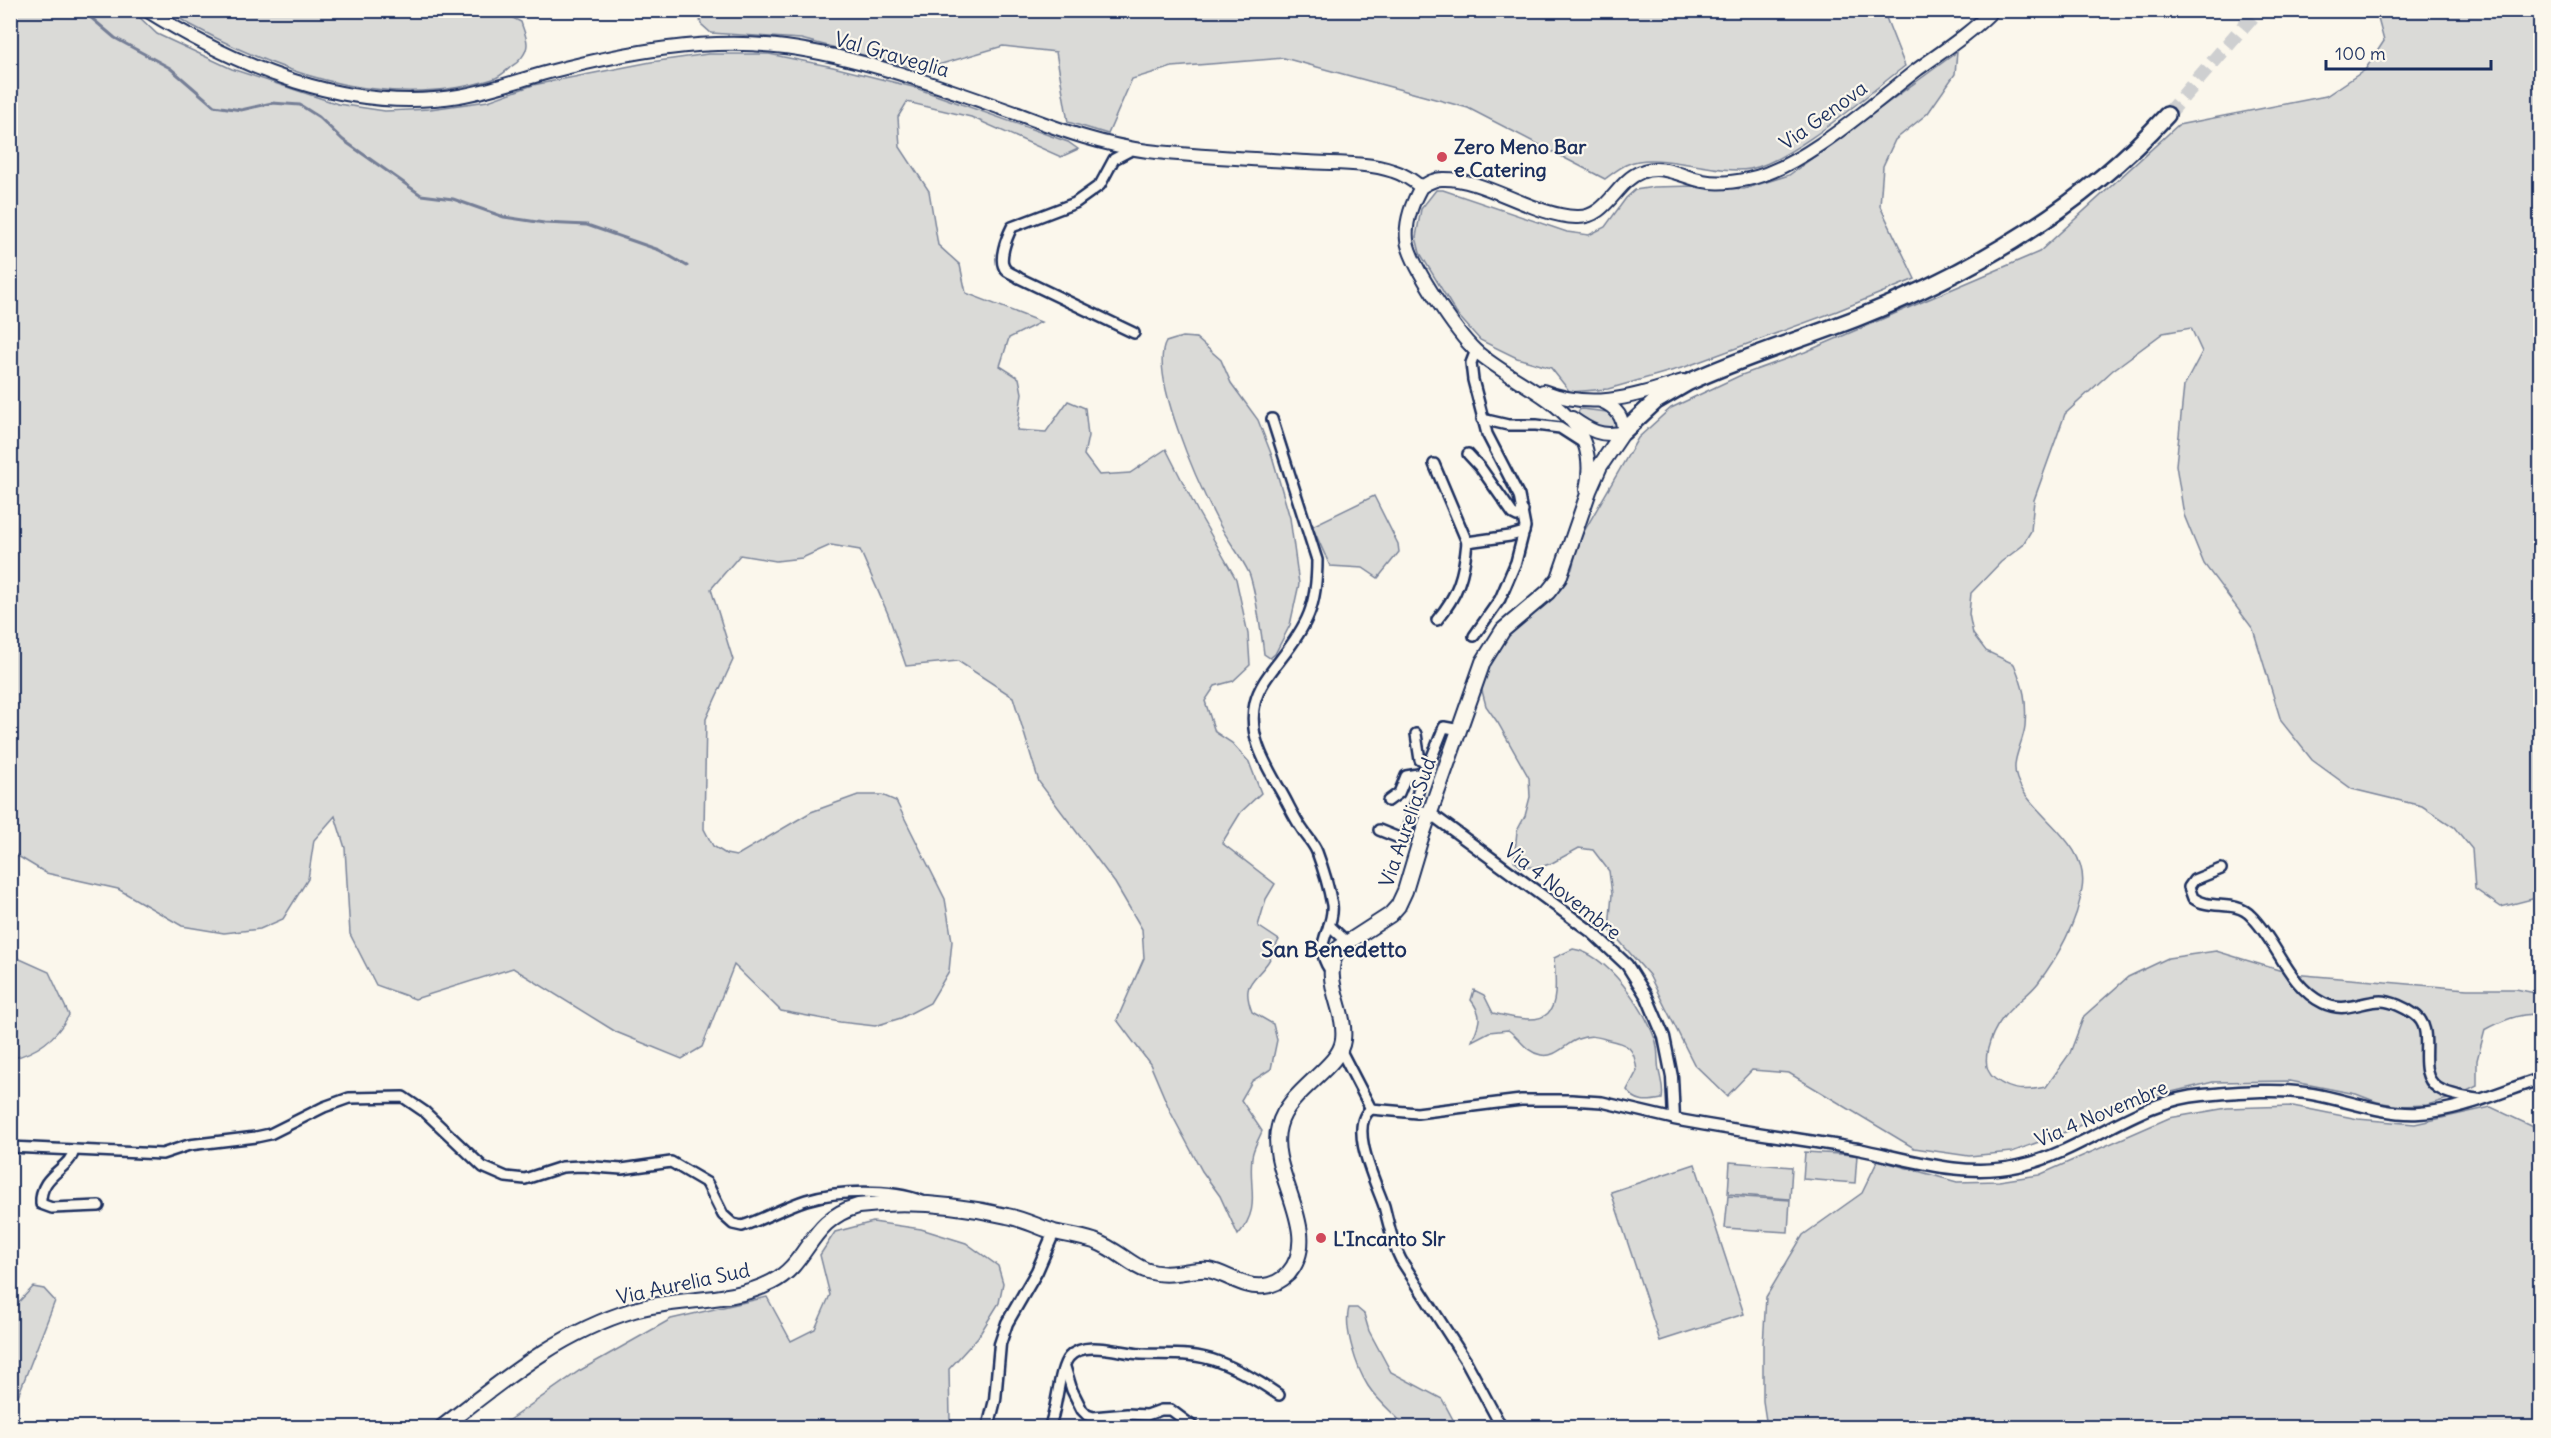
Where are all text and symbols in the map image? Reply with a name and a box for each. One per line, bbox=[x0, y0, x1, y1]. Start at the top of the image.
street label: Val Graveglia bbox=[832, 26, 952, 82]
scale bar bbox=[2326, 33, 2491, 71]
text: 100 m bbox=[2335, 42, 2386, 65]
street label: Via Genova bbox=[1774, 75, 1872, 155]
place label: Zero Meno Bar e Catering bbox=[1454, 134, 1587, 182]
marker: Zero Meno Bar e Catering bbox=[1435, 150, 1449, 164]
street label: Via Aurelia Sud bbox=[1373, 754, 1441, 890]
street label: Via 4 Novembre bbox=[1499, 838, 1627, 944]
district label: San Benedetto bbox=[1261, 935, 1407, 963]
street label: Via 4 Novembre bbox=[2031, 1074, 2171, 1152]
place label: L'Incanto Slr bbox=[1333, 1226, 1446, 1251]
marker: L'Incanto Slr bbox=[1314, 1231, 1328, 1245]
street label: Via Aurelia Sud bbox=[614, 1257, 752, 1309]

